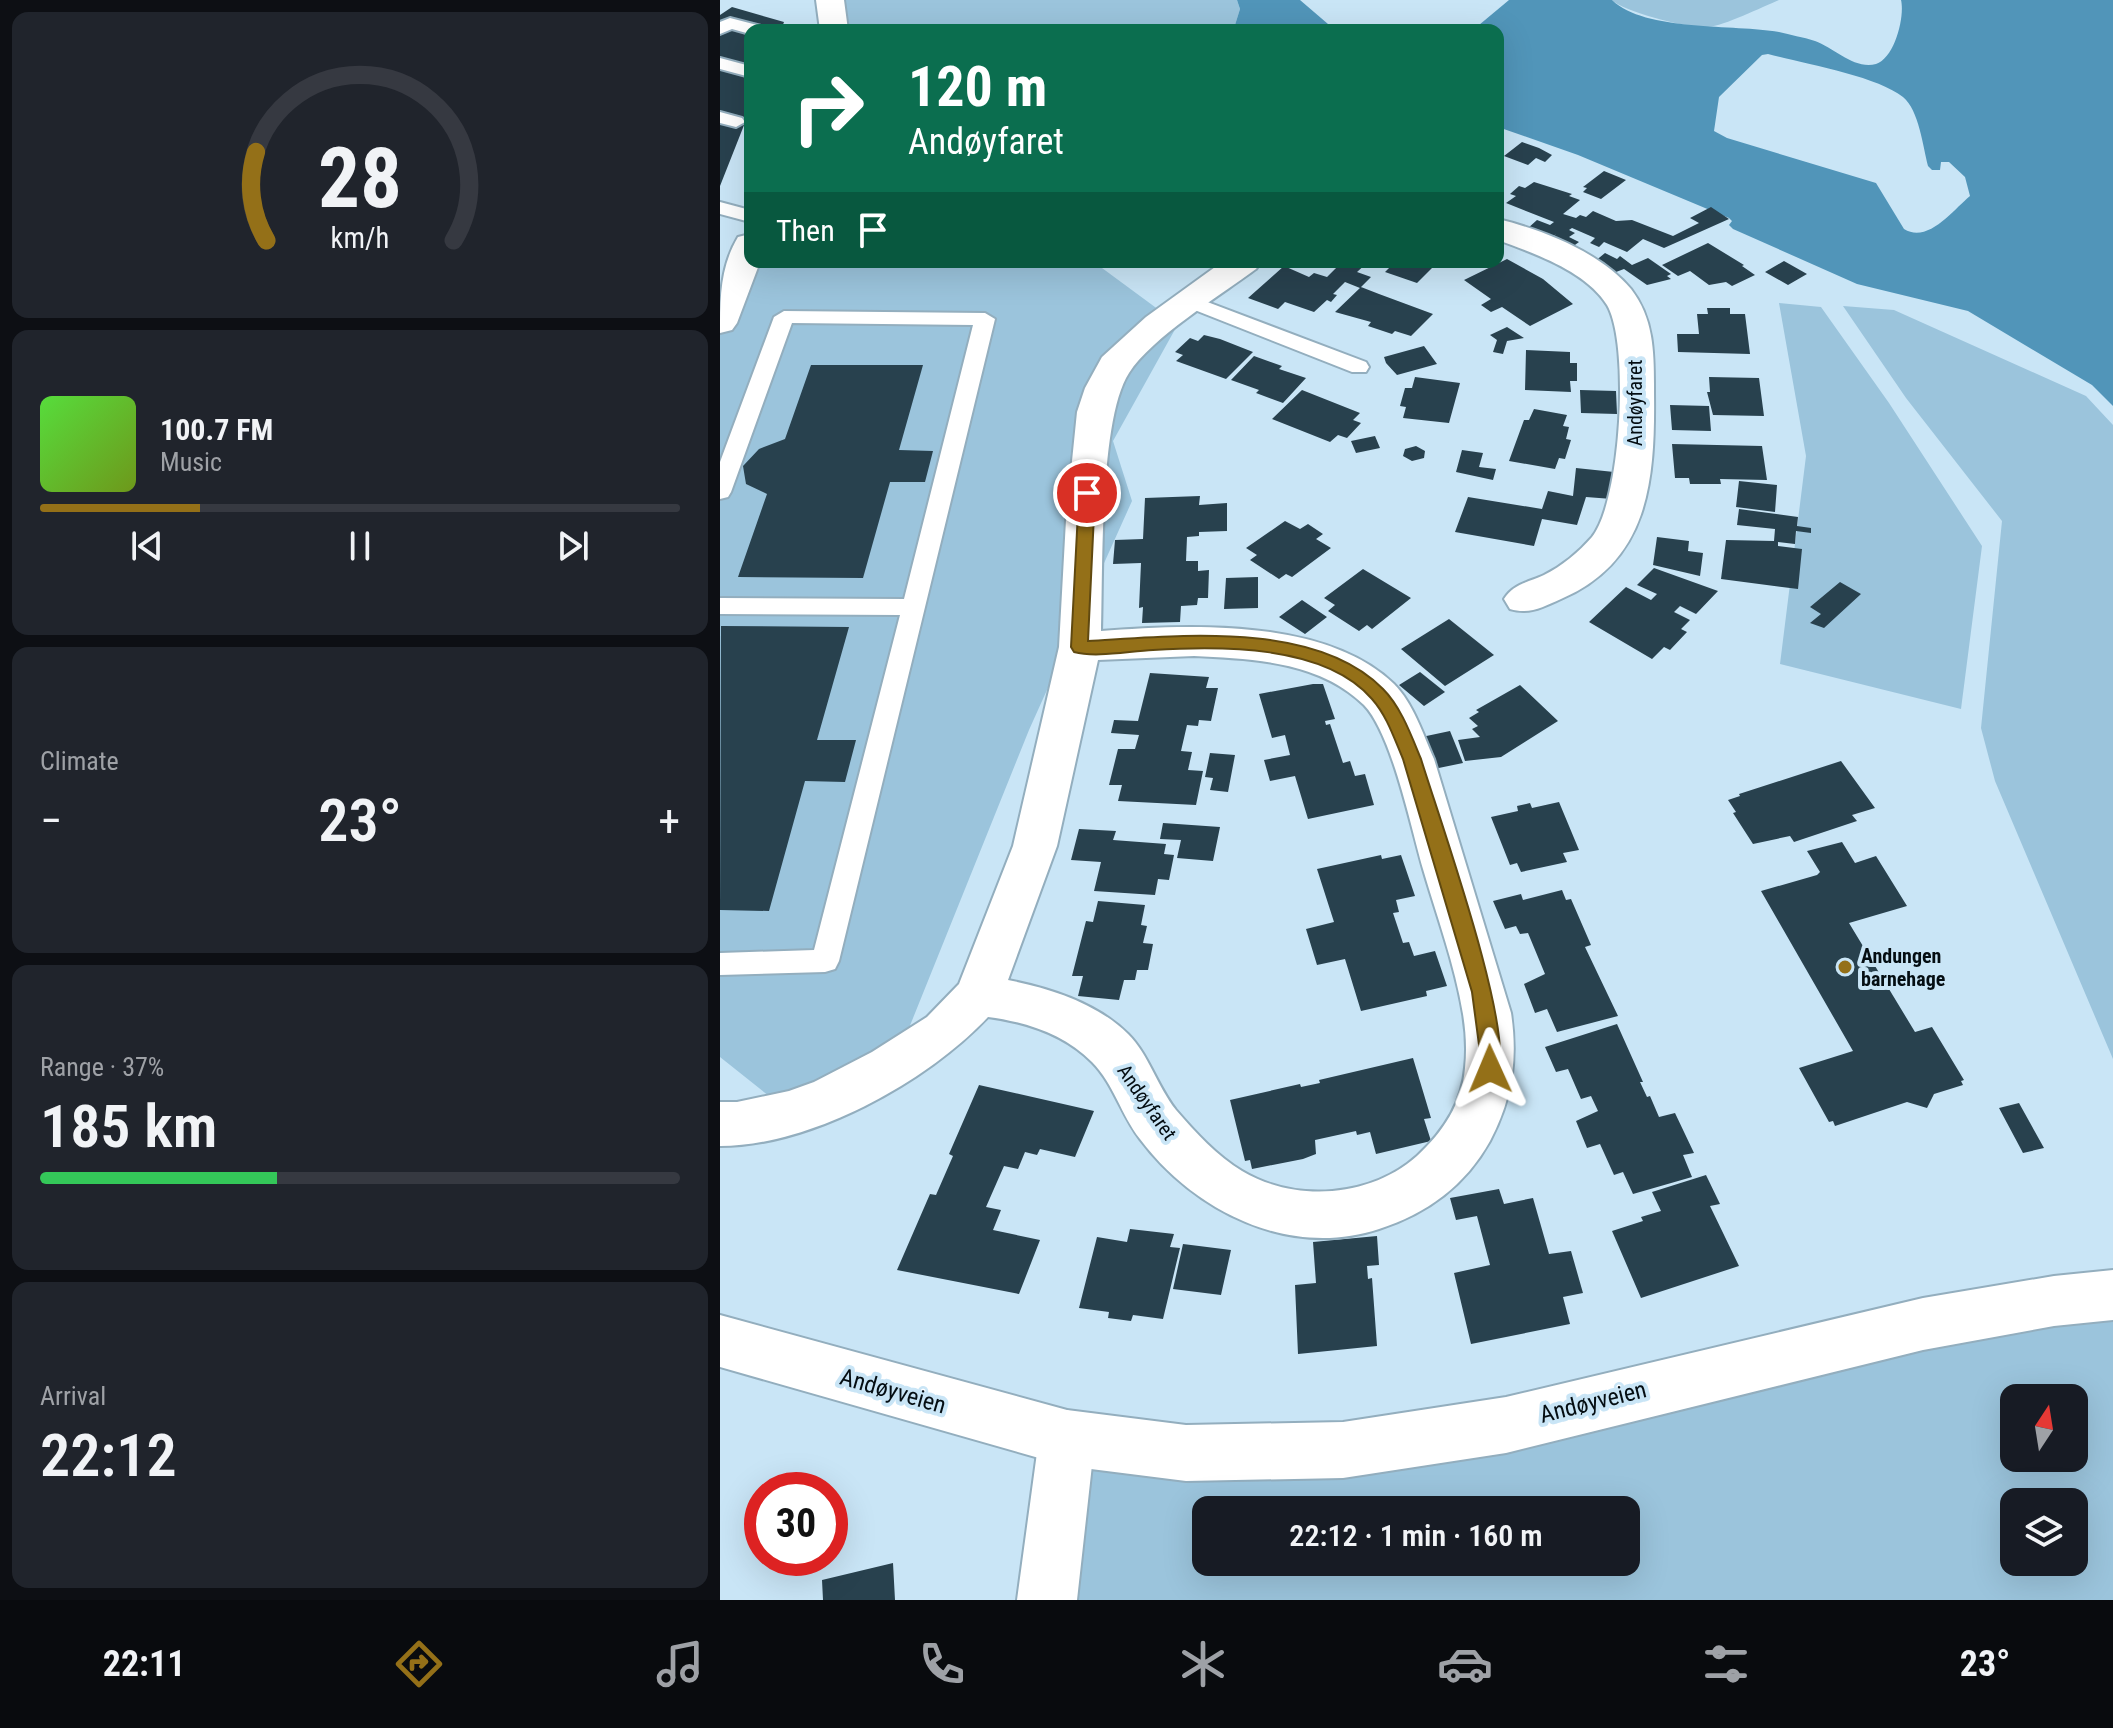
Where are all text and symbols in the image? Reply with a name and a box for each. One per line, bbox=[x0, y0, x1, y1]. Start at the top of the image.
text: 120 m bbox=[908, 54, 1047, 120]
icon: right bbox=[776, 56, 880, 160]
text: Andøyfaret bbox=[908, 121, 1064, 163]
text: 28 bbox=[318, 129, 402, 226]
icon: arrive bbox=[851, 208, 895, 252]
text: Then bbox=[776, 213, 835, 248]
text: km/h bbox=[331, 221, 389, 255]
street label: Andøyfaret bbox=[1623, 360, 1647, 446]
text: 100.7 FM bbox=[160, 412, 273, 447]
text: Music bbox=[160, 447, 222, 477]
pin bbox=[1053, 459, 1121, 527]
icon: arrive bbox=[1065, 471, 1109, 515]
icon: previous bbox=[125, 524, 169, 568]
icon: pause bbox=[338, 524, 382, 568]
icon: next bbox=[551, 524, 595, 568]
text: Climate bbox=[40, 746, 119, 776]
text: 23° bbox=[318, 785, 402, 856]
text: − bbox=[40, 795, 62, 847]
text: + bbox=[658, 795, 680, 847]
place label: Andungen barnehage bbox=[1861, 944, 1945, 991]
marker: Andungen barnehage bbox=[1836, 958, 1854, 976]
position arrow bbox=[1448, 1027, 1532, 1111]
text: Range · 37% bbox=[40, 1052, 164, 1082]
street label: Andøyfaret bbox=[1112, 1060, 1182, 1144]
text: 185 km bbox=[40, 1091, 217, 1162]
street label: Andøyveien bbox=[837, 1363, 949, 1419]
street label: Andøyveien bbox=[1537, 1375, 1649, 1429]
text: Arrival bbox=[40, 1381, 106, 1411]
north arrow bbox=[2000, 1384, 2088, 1472]
map controls bbox=[2000, 1384, 2088, 1576]
text: 22:12 bbox=[40, 1420, 177, 1491]
speed limit sign: 30 bbox=[744, 1472, 848, 1576]
button: layers bbox=[2000, 1488, 2088, 1576]
text: 22:12 · 1 min · 160 m bbox=[1289, 1518, 1543, 1553]
icon: directions bbox=[391, 1636, 447, 1692]
icon: music bbox=[652, 1636, 708, 1692]
icon: phone bbox=[914, 1636, 970, 1692]
icon: climate bbox=[1175, 1636, 1231, 1692]
icon: car bbox=[1437, 1636, 1493, 1692]
icon: filters bbox=[1698, 1636, 1754, 1692]
text: 22:11 bbox=[103, 1643, 185, 1685]
text: 23° bbox=[1960, 1643, 2010, 1685]

